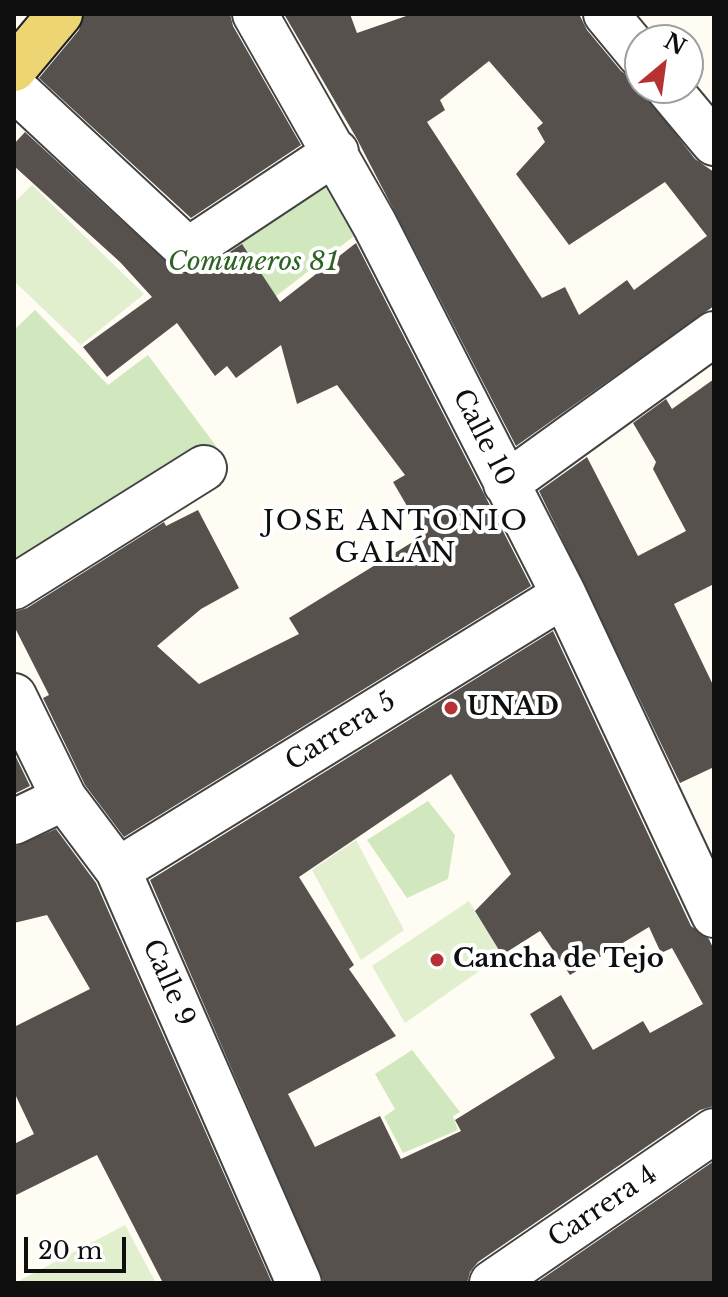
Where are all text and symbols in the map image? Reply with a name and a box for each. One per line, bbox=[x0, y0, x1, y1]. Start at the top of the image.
north arrow bbox=[624, 24, 704, 104]
text: N bbox=[659, 27, 691, 61]
park label: Comuneros 81 bbox=[168, 247, 338, 279]
street label: Calle 10 bbox=[445, 384, 521, 492]
district label: JOSE ANTONIO GALÁN bbox=[263, 505, 529, 571]
street label: Carrera 5 bbox=[280, 686, 402, 778]
place label: UNAD bbox=[467, 692, 559, 724]
marker: UNAD bbox=[442, 699, 460, 717]
street label: Calle 9 bbox=[135, 935, 201, 1031]
place label: Cancha de Tejo bbox=[453, 944, 664, 976]
marker: Cancha de Tejo bbox=[428, 951, 446, 969]
street label: Carrera 4 bbox=[543, 1159, 663, 1255]
scale bar bbox=[28, 1221, 130, 1271]
text: 20 m bbox=[38, 1236, 103, 1265]

